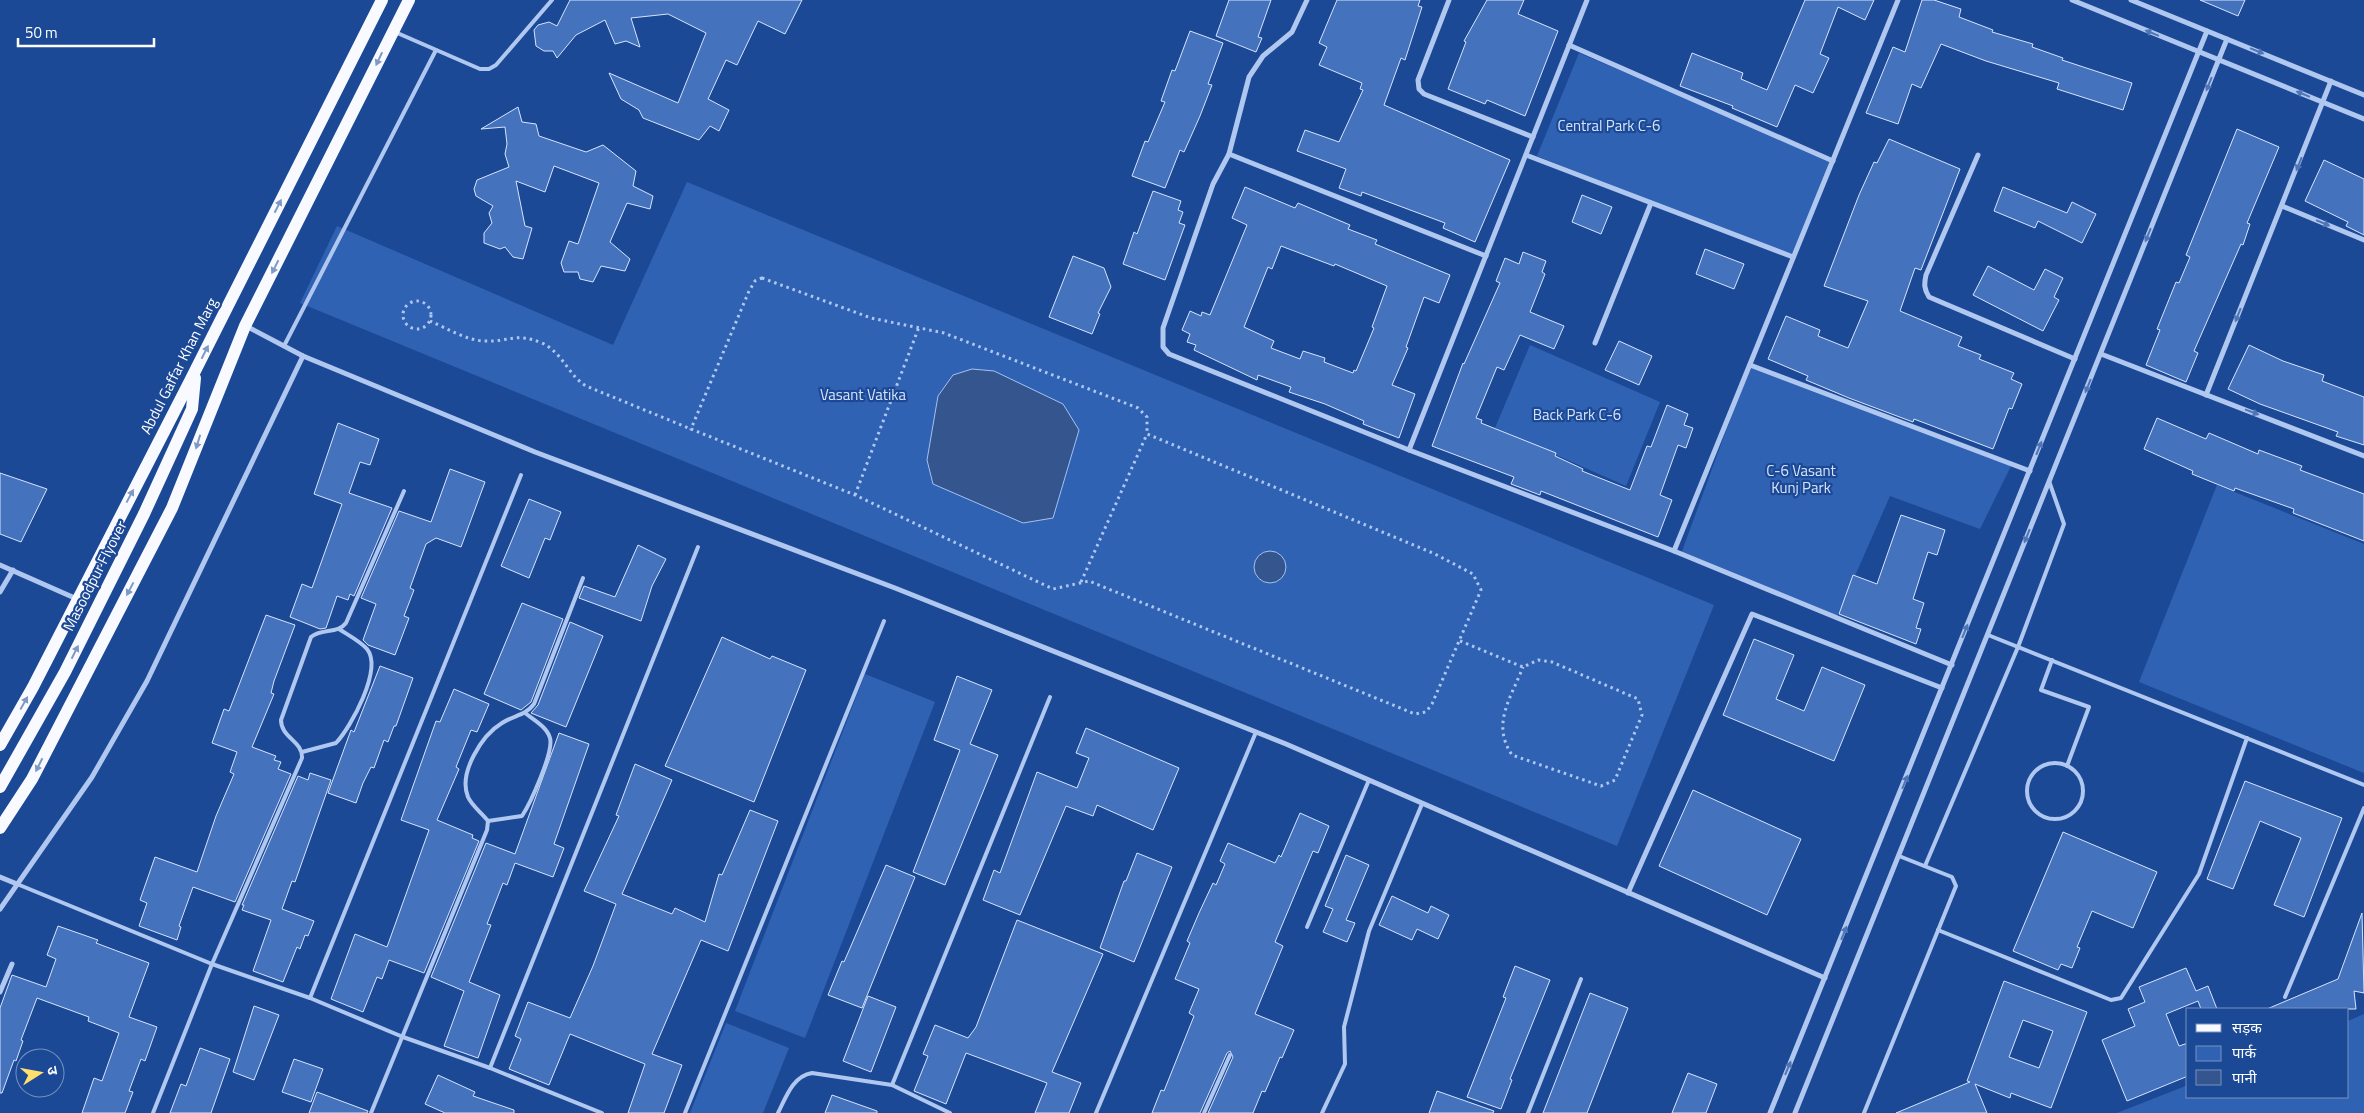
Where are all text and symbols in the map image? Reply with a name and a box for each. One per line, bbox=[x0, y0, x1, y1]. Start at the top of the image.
scale bar bbox=[18, 15, 154, 47]
text: 50 m bbox=[25, 21, 58, 44]
one-way arrow bbox=[2145, 28, 2159, 36]
one-way arrow bbox=[2250, 47, 2265, 55]
one-way arrow bbox=[375, 52, 383, 66]
one-way arrow bbox=[2204, 77, 2212, 91]
one-way arrow bbox=[2295, 90, 2310, 98]
park label: Central Park C-6 bbox=[1557, 114, 1661, 137]
one-way arrow bbox=[2295, 157, 2303, 171]
one-way arrow bbox=[274, 199, 282, 213]
one-way arrow bbox=[2316, 220, 2330, 228]
one-way arrow bbox=[2144, 228, 2152, 243]
one-way arrow bbox=[271, 260, 279, 274]
street label: Abdul Gaffar Khan Marg bbox=[134, 293, 223, 438]
one-way arrow bbox=[2234, 308, 2242, 322]
one-way arrow bbox=[201, 344, 209, 359]
one-way arrow bbox=[2083, 379, 2091, 393]
park label: Vasant Vatika bbox=[820, 383, 906, 406]
park label: Back Park C-6 bbox=[1533, 403, 1621, 426]
one-way arrow bbox=[2245, 408, 2260, 416]
one-way arrow bbox=[194, 435, 202, 450]
one-way arrow bbox=[2035, 440, 2043, 455]
park label: C-6 Vasant Kunj Park bbox=[1766, 459, 1837, 499]
one-way arrow bbox=[126, 489, 134, 503]
street label: Masoodpur Flyover bbox=[57, 517, 132, 635]
one-way arrow bbox=[2023, 529, 2030, 544]
one-way arrow bbox=[126, 582, 134, 596]
one-way arrow bbox=[1962, 624, 1970, 638]
one-way arrow bbox=[71, 645, 79, 659]
one-way arrow bbox=[20, 695, 28, 710]
one-way arrow bbox=[35, 757, 43, 772]
one-way arrow bbox=[1901, 775, 1909, 789]
one-way arrow bbox=[1840, 926, 1848, 940]
legend bbox=[2186, 1008, 2349, 1098]
text: सड़क bbox=[2232, 1016, 2262, 1039]
text: पार्क bbox=[2232, 1041, 2256, 1064]
north arrow bbox=[15, 1048, 65, 1098]
one-way arrow bbox=[1785, 1061, 1793, 1075]
text: उ bbox=[42, 1064, 64, 1077]
text: पानी bbox=[2232, 1066, 2258, 1089]

